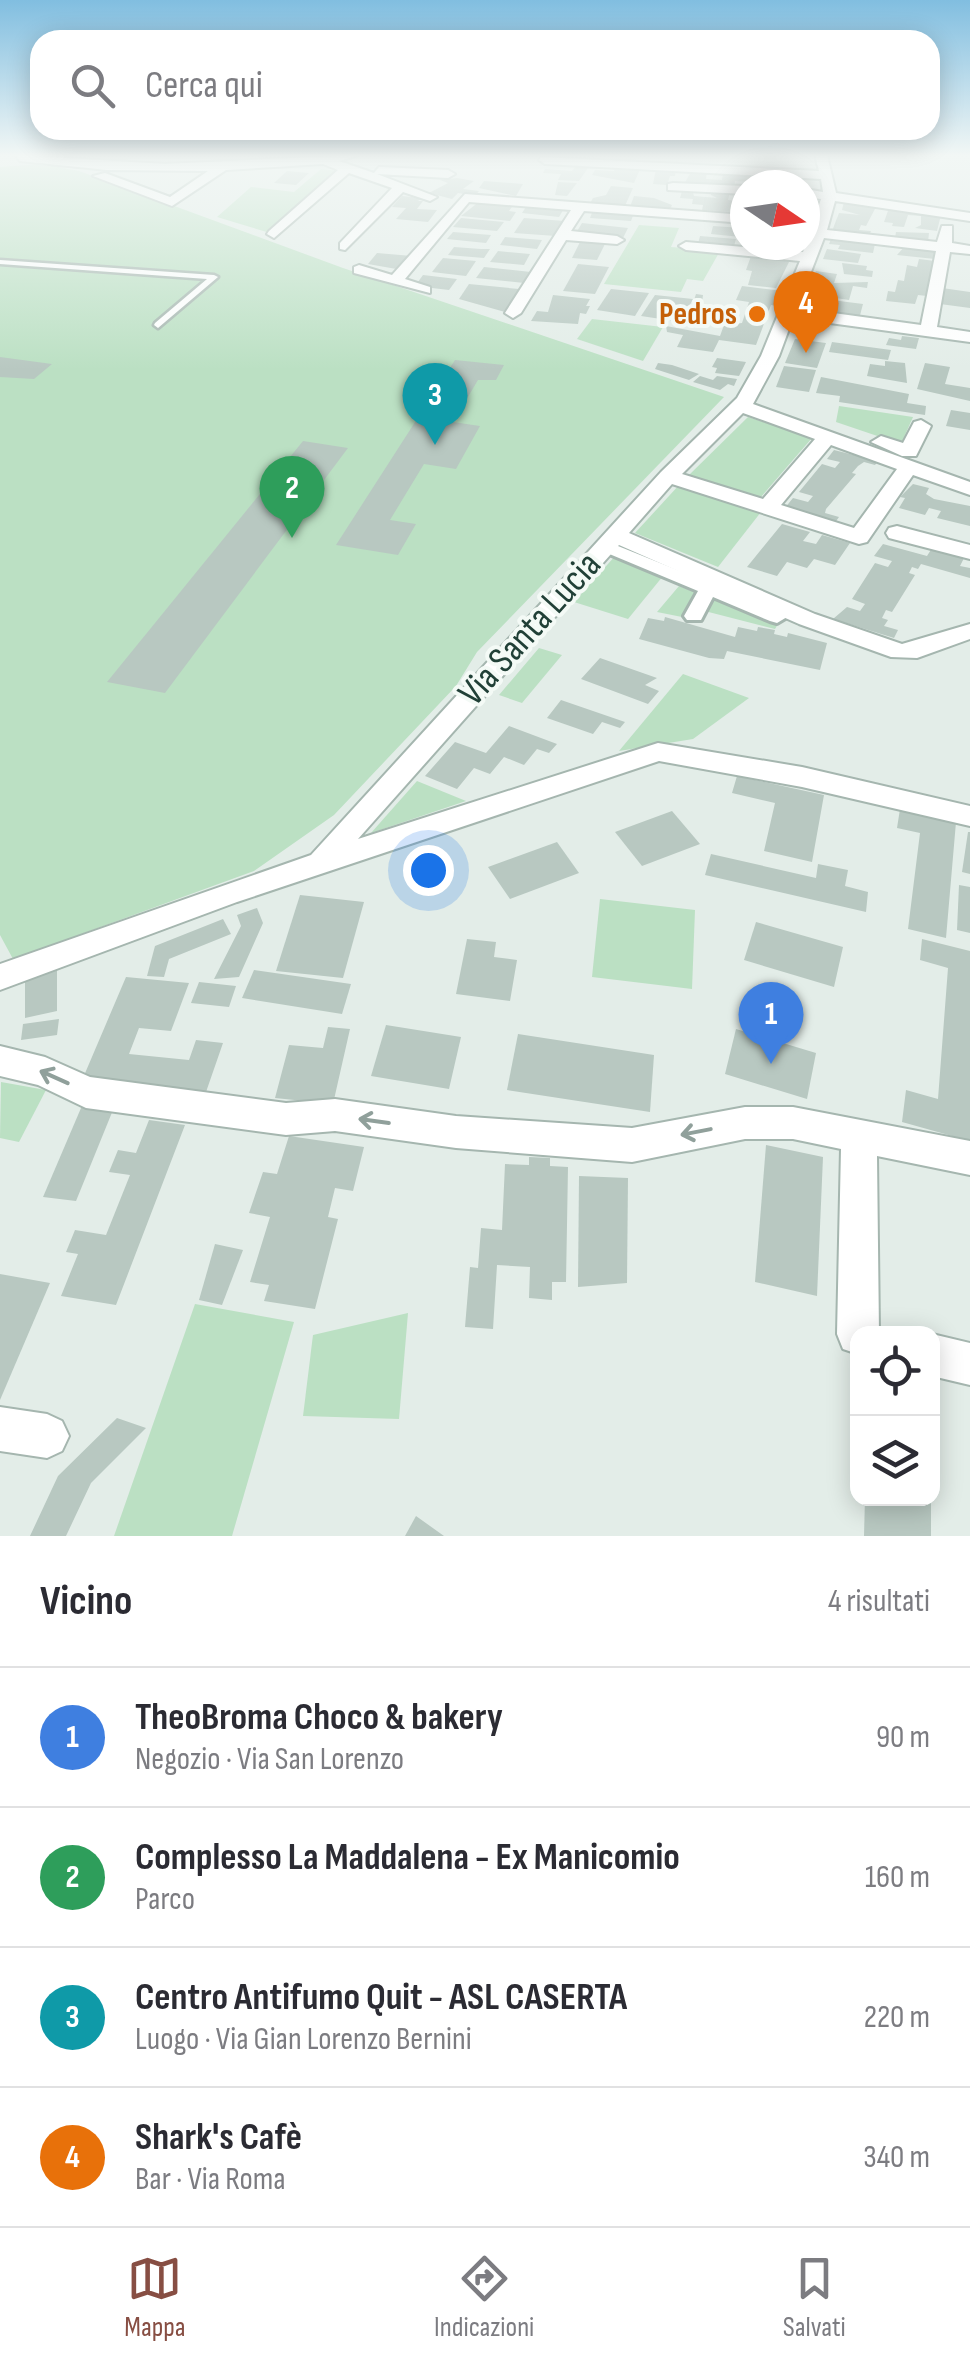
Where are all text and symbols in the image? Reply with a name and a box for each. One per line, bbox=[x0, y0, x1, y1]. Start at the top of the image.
search box bbox=[30, 30, 940, 140]
icon: search bbox=[65, 58, 120, 113]
text: Cerca qui bbox=[145, 63, 263, 108]
north arrow bbox=[730, 170, 820, 260]
pin: 4 bbox=[774, 270, 838, 353]
place label: Pedros bbox=[659, 295, 737, 334]
marker: Pedros bbox=[746, 303, 768, 325]
pin: 3 bbox=[402, 362, 468, 445]
pin: 2 bbox=[260, 456, 324, 538]
street label: Via Santa Lucia bbox=[449, 543, 611, 715]
your location bbox=[403, 845, 454, 896]
pin: 1 bbox=[738, 982, 804, 1064]
one-way arrow bbox=[40, 1067, 70, 1085]
one-way arrow bbox=[358, 1111, 391, 1129]
one-way arrow bbox=[681, 1124, 713, 1143]
map controls bbox=[850, 1326, 940, 1506]
button: locate bbox=[850, 1326, 940, 1416]
button: layers bbox=[850, 1416, 940, 1506]
text: Vicino bbox=[40, 1576, 132, 1627]
text: 4 risultati bbox=[828, 1582, 930, 1621]
text: TheoBroma Choco & bakery bbox=[135, 1695, 503, 1740]
text: 1 bbox=[66, 1718, 79, 1757]
text: 90 m bbox=[876, 1718, 930, 1757]
text: Negozio · Via San Lorenzo bbox=[135, 1740, 404, 1779]
text: Complesso La Maddalena - Ex Manicomio bbox=[135, 1835, 680, 1880]
text: 2 bbox=[65, 1858, 80, 1897]
text: 160 m bbox=[865, 1858, 930, 1897]
text: Parco bbox=[135, 1880, 195, 1919]
text: Centro Antifumo Quit - ASL CASERTA bbox=[135, 1975, 627, 2020]
text: 3 bbox=[65, 1998, 80, 2037]
text: 220 m bbox=[864, 1998, 930, 2037]
text: Luogo · Via Gian Lorenzo Bernini bbox=[135, 2020, 472, 2059]
text: Shark's Cafè bbox=[135, 2115, 302, 2160]
text: 4 bbox=[65, 2138, 80, 2177]
text: 340 m bbox=[863, 2138, 930, 2177]
text: Bar · Via Roma bbox=[135, 2160, 286, 2199]
tab: Mappa bbox=[124, 2251, 186, 2344]
tab: Indicazioni bbox=[434, 2251, 534, 2344]
tab: Salvati bbox=[783, 2251, 846, 2344]

